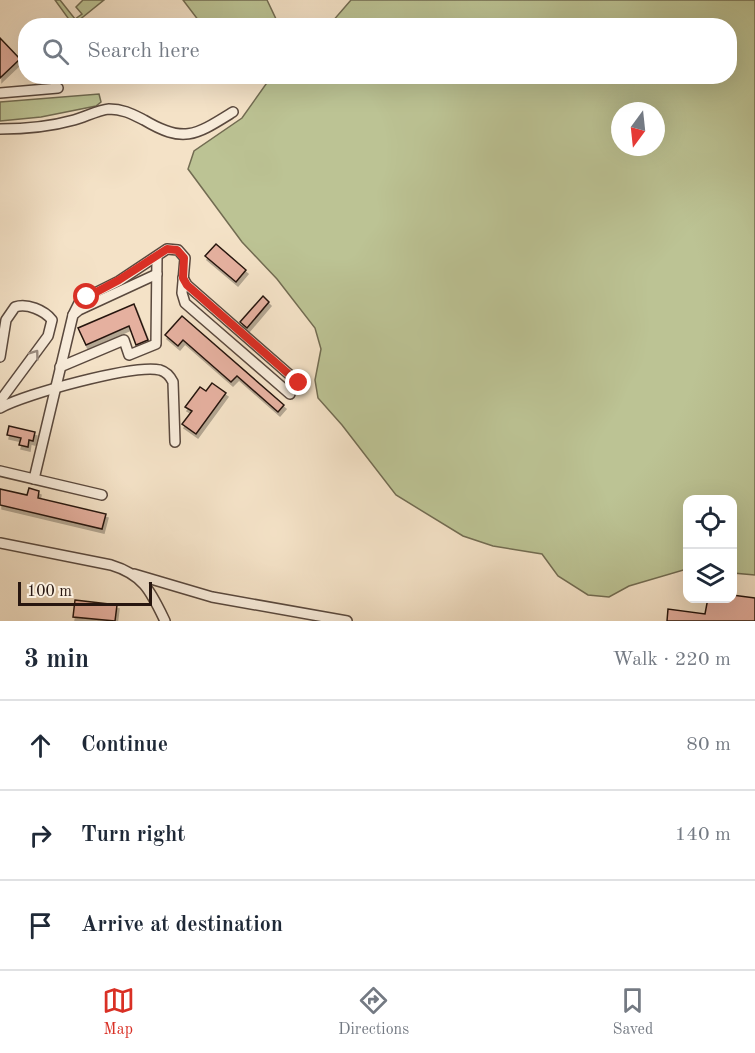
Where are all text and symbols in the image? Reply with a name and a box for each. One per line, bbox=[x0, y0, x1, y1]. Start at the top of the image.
search box bbox=[18, 18, 737, 84]
icon: search bbox=[39, 35, 72, 68]
text: Search here bbox=[87, 40, 200, 62]
north arrow bbox=[611, 102, 665, 156]
route start bbox=[73, 283, 99, 309]
one-way arrow bbox=[27, 350, 38, 361]
route end bbox=[285, 369, 311, 395]
map controls bbox=[683, 495, 737, 603]
button: locate bbox=[683, 495, 737, 549]
button: layers bbox=[683, 549, 737, 603]
scale bar bbox=[18, 579, 152, 606]
text: 100 m bbox=[27, 584, 72, 600]
text: 3 min bbox=[24, 647, 89, 673]
text: Walk · 220 m bbox=[612, 650, 731, 670]
icon: ahead bbox=[24, 729, 57, 762]
text: Continue bbox=[81, 734, 168, 756]
text: 80 m bbox=[686, 735, 731, 755]
icon: right bbox=[24, 819, 57, 852]
text: Turn right bbox=[81, 824, 185, 846]
text: 140 m bbox=[675, 825, 731, 845]
icon: arrive bbox=[24, 909, 57, 942]
text: Arrive at destination bbox=[81, 914, 283, 936]
tab: Map bbox=[102, 984, 135, 1040]
tab: Directions bbox=[338, 984, 409, 1040]
tab: Saved bbox=[613, 984, 653, 1040]

